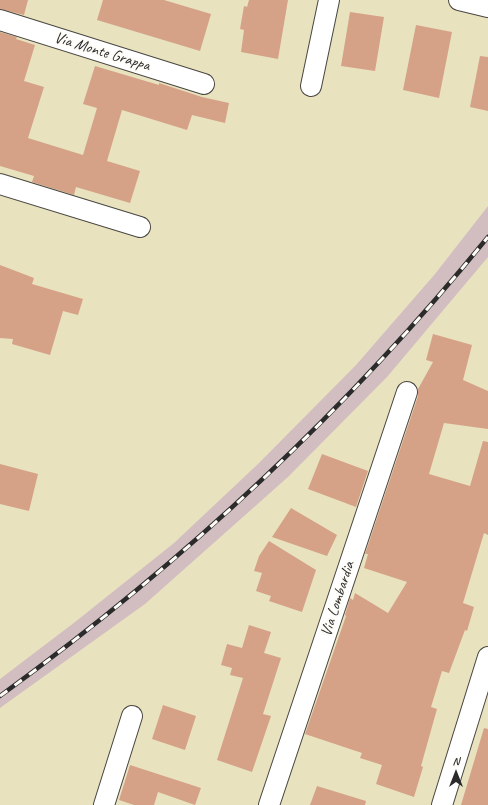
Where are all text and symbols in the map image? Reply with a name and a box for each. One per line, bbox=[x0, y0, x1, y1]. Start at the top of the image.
street label: Via Monte Grappa bbox=[52, 28, 152, 76]
street label: Via Lombardia bbox=[317, 559, 359, 639]
north arrow bbox=[436, 753, 476, 793]
text: N bbox=[453, 754, 459, 768]

